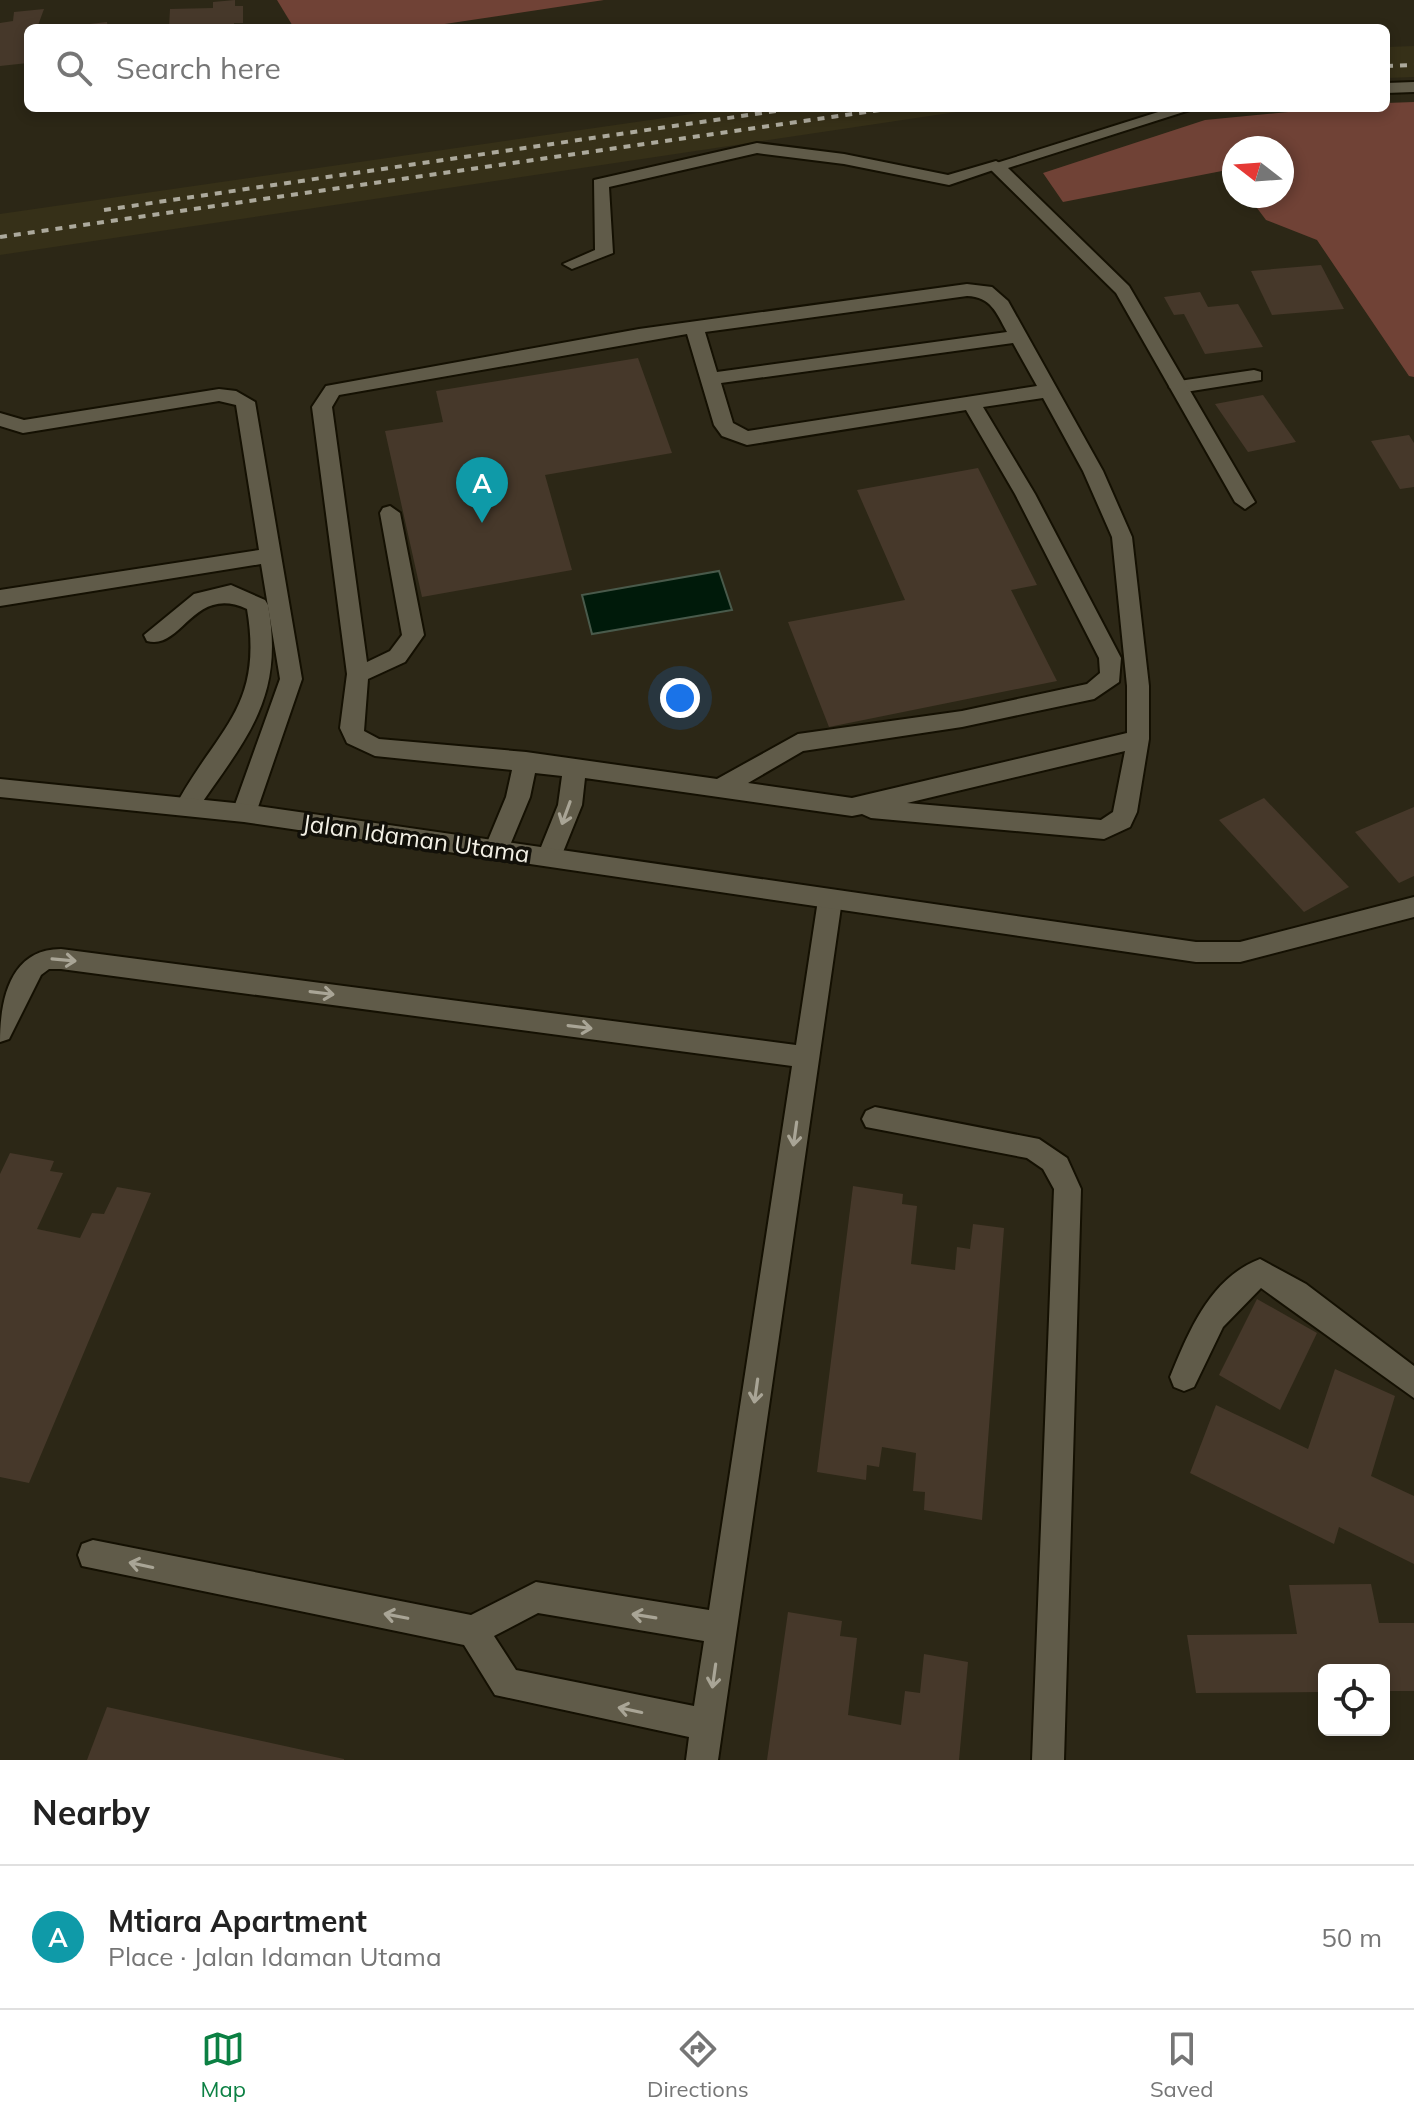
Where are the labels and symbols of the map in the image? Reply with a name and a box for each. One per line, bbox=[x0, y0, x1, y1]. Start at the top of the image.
north arrow bbox=[1222, 136, 1294, 208]
pin: A bbox=[456, 457, 508, 523]
your location bbox=[660, 678, 700, 718]
one-way arrow bbox=[557, 801, 572, 826]
street label: Jalan Idaman Utama bbox=[300, 807, 532, 869]
one-way arrow bbox=[50, 953, 77, 968]
one-way arrow bbox=[309, 986, 334, 1001]
one-way arrow bbox=[567, 1020, 592, 1035]
one-way arrow bbox=[786, 1120, 801, 1146]
one-way arrow bbox=[748, 1378, 763, 1403]
one-way arrow bbox=[129, 1557, 154, 1572]
one-way arrow bbox=[384, 1607, 409, 1622]
one-way arrow bbox=[632, 1607, 657, 1622]
one-way arrow bbox=[706, 1663, 721, 1688]
one-way arrow bbox=[618, 1701, 644, 1716]

